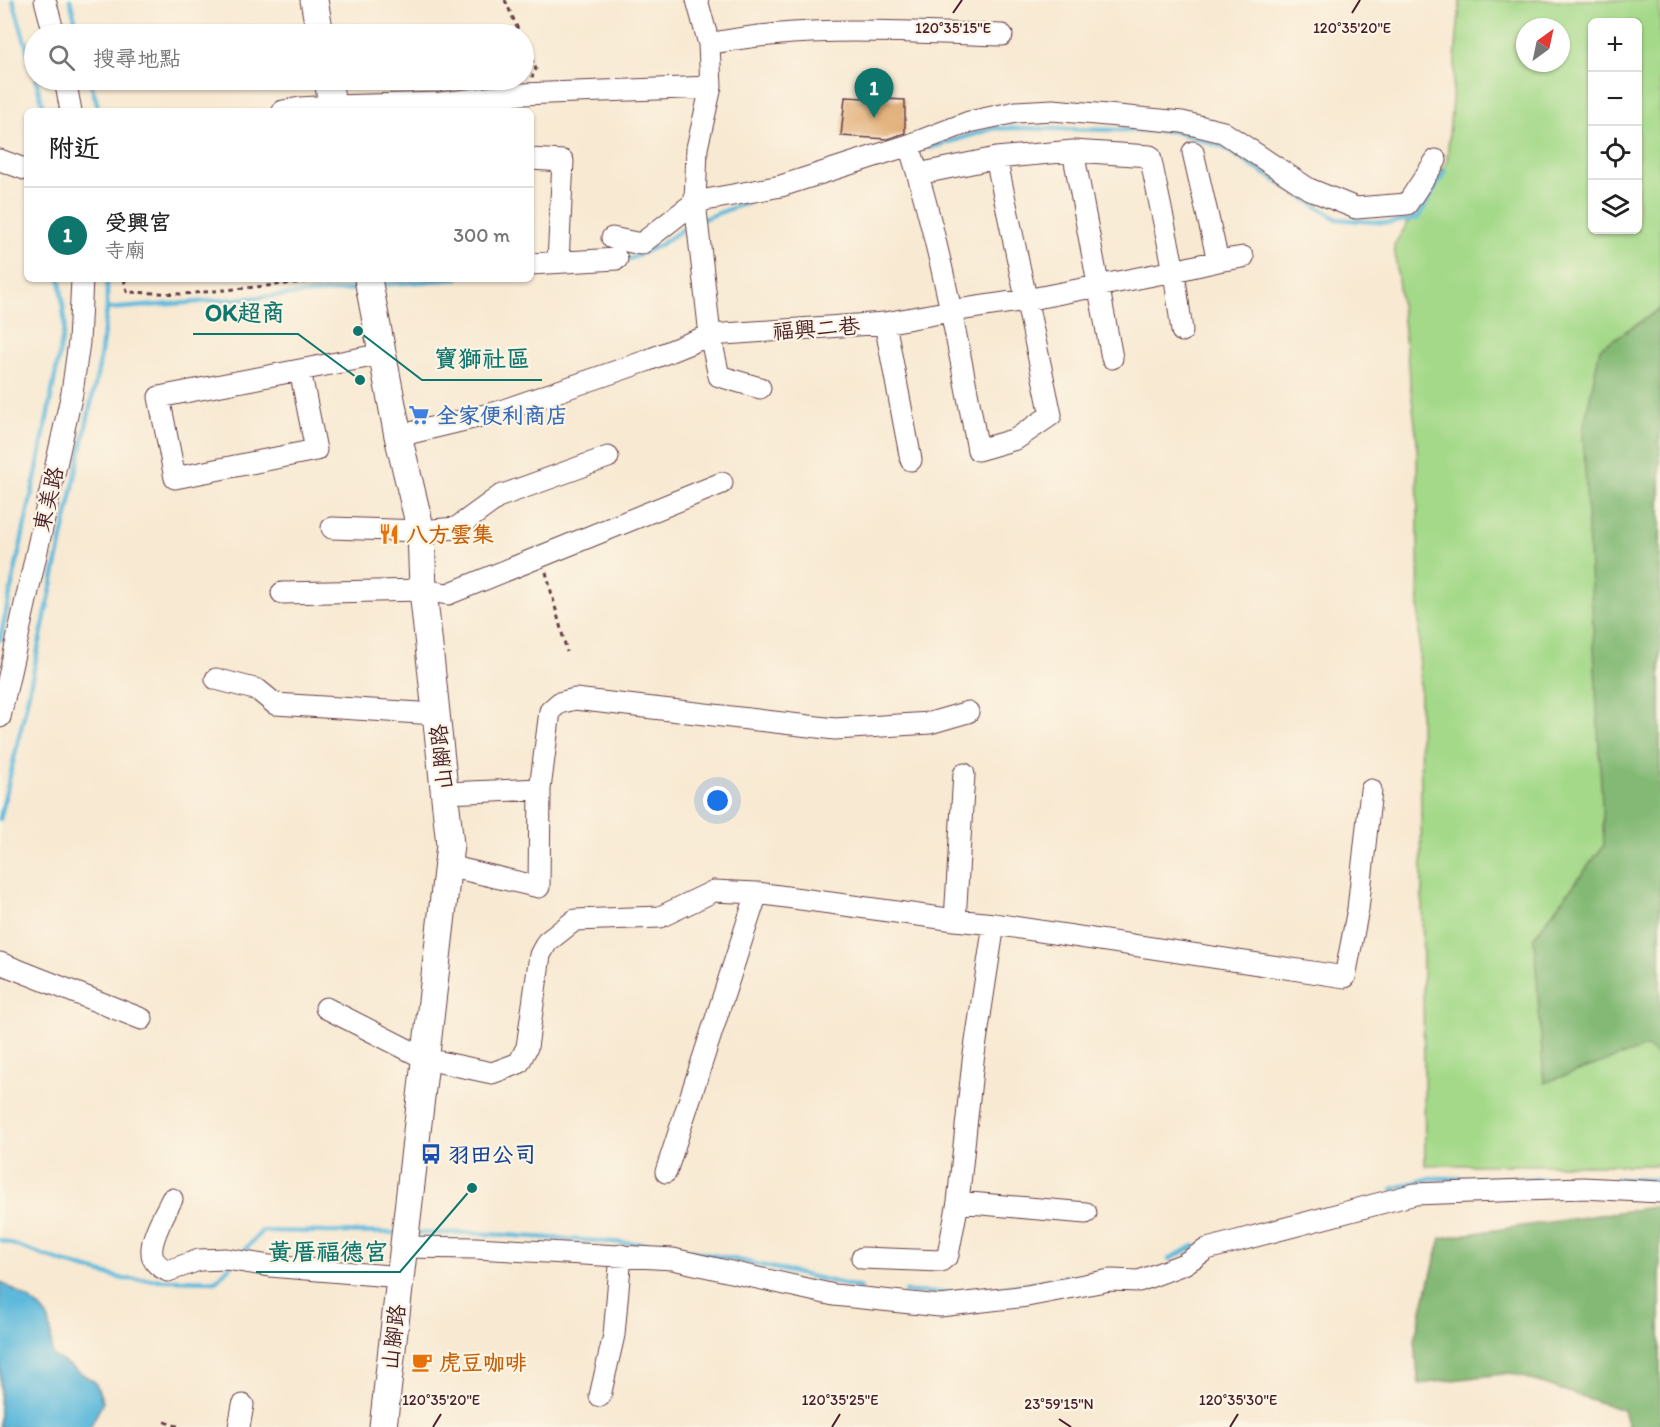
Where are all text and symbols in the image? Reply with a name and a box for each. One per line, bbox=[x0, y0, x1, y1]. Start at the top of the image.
north arrow bbox=[1516, 18, 1570, 72]
map controls bbox=[1588, 18, 1642, 234]
button: + bbox=[1588, 18, 1642, 72]
text: 120°35'15"E bbox=[915, 19, 991, 37]
text: 120°35'20"E bbox=[1313, 19, 1391, 37]
search box bbox=[24, 24, 534, 90]
icon: search bbox=[45, 41, 78, 74]
text: 搜尋地點 bbox=[93, 45, 181, 72]
pin: 1 bbox=[854, 68, 894, 118]
button: − bbox=[1588, 72, 1642, 126]
button: locate bbox=[1588, 126, 1642, 180]
text: 附近 bbox=[48, 132, 100, 164]
button: layers bbox=[1588, 180, 1642, 234]
text: 受興宮 bbox=[105, 209, 171, 236]
text: 1 bbox=[63, 223, 72, 247]
text: 300 m bbox=[453, 223, 510, 247]
text: 寺廟 bbox=[105, 238, 145, 262]
callout: OK超商 bbox=[193, 292, 298, 334]
text: OK超商 bbox=[205, 298, 285, 327]
street label: 福興二巷 bbox=[771, 312, 861, 345]
callout: 寶獅社區 bbox=[422, 338, 542, 380]
text: 寶獅社區 bbox=[434, 344, 530, 373]
place label: 全家便利商店 bbox=[436, 402, 568, 429]
supermarket icon: 全家便利商店 bbox=[407, 403, 431, 427]
street label: 東美路 bbox=[28, 464, 69, 534]
place label: 八方雲集 bbox=[406, 521, 494, 548]
restaurant icon: 八方雲集 bbox=[377, 522, 401, 546]
street label: 山腳路 bbox=[425, 723, 458, 791]
your location bbox=[703, 786, 732, 815]
place label: 羽田公司 bbox=[448, 1141, 536, 1168]
bus stop icon: 羽田公司 bbox=[419, 1142, 443, 1166]
callout: 黃厝福德宮 bbox=[256, 1230, 400, 1272]
text: 黃厝福德宮 bbox=[268, 1237, 388, 1266]
street label: 山腳路 bbox=[376, 1303, 411, 1371]
place label: 虎豆咖啡 bbox=[439, 1349, 527, 1376]
cafe icon: 虎豆咖啡 bbox=[410, 1350, 434, 1374]
text: 120°35'20"E bbox=[402, 1391, 480, 1409]
text: 120°35'25"E bbox=[802, 1391, 878, 1409]
text: 120°35'30"E bbox=[1199, 1391, 1277, 1409]
text: 23°59'15"N bbox=[1024, 1395, 1094, 1413]

